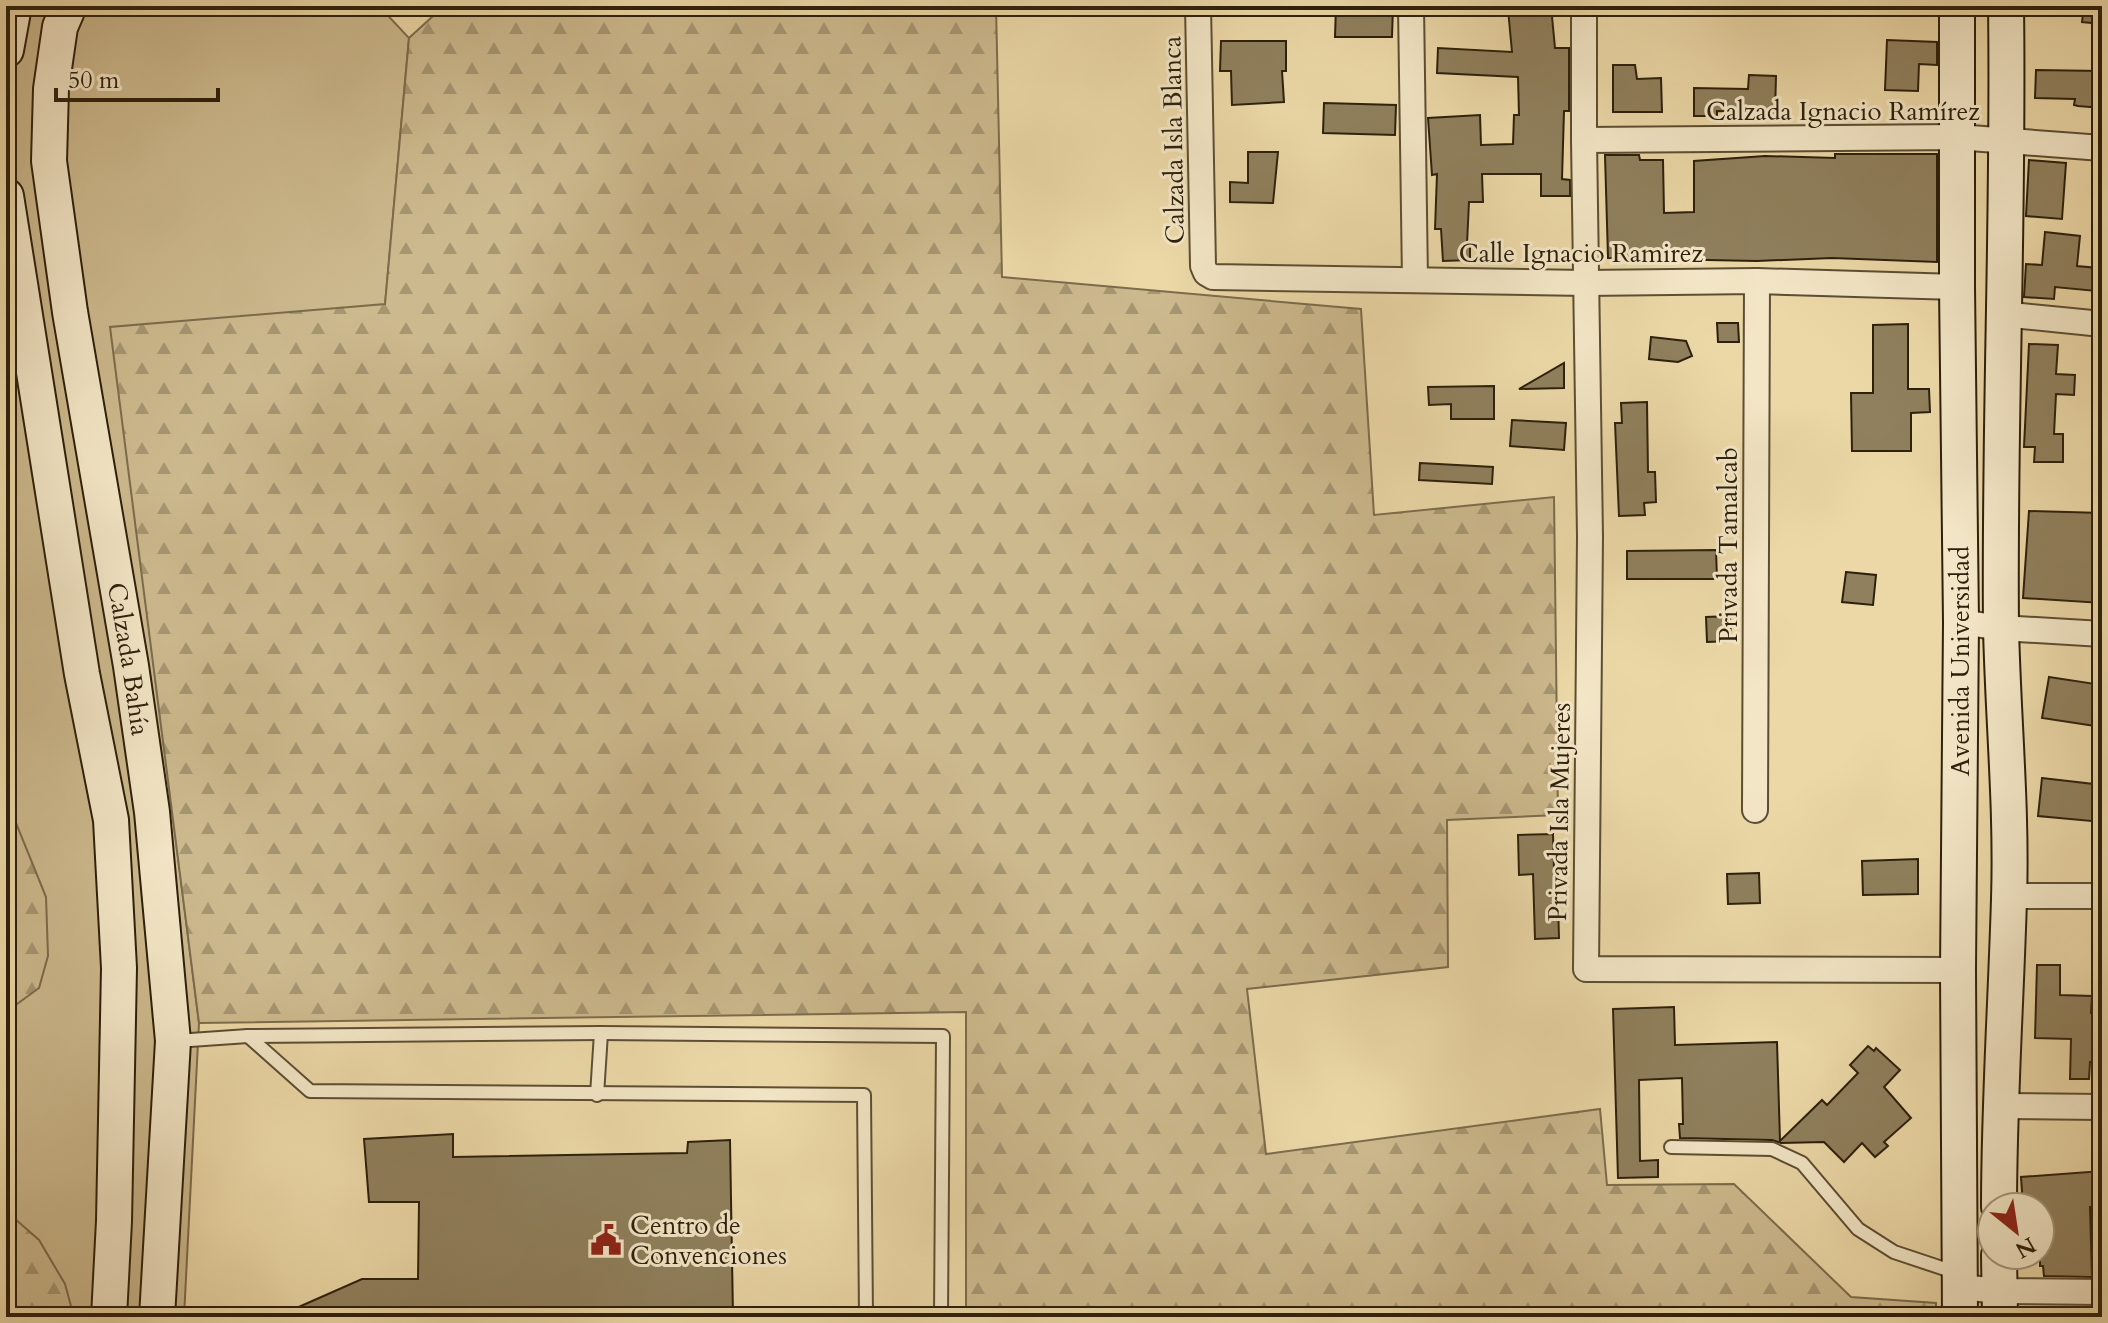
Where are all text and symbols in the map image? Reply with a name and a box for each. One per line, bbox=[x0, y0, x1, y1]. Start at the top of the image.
street label: Calzada Isla Blanca bbox=[1154, 35, 1193, 244]
scale bar bbox=[56, 52, 218, 102]
text: 50 m bbox=[68, 64, 120, 97]
street label: Calzada Ignacio Ramírez bbox=[1706, 94, 1980, 129]
street label: Calle Ignacio Ramirez bbox=[1459, 236, 1704, 271]
street label: Privada Tamalcab bbox=[1711, 447, 1746, 643]
street label: Avenida Universidad bbox=[1943, 546, 1978, 776]
street label: Calzada Bahía bbox=[99, 580, 158, 738]
street label: Privada Isla Mujeres bbox=[1540, 702, 1579, 922]
north arrow bbox=[1976, 1191, 2056, 1271]
place label: Centro de Convenciones bbox=[630, 1208, 787, 1273]
public building icon: Centro de Convenciones bbox=[589, 1223, 623, 1257]
text: N bbox=[2010, 1230, 2041, 1265]

